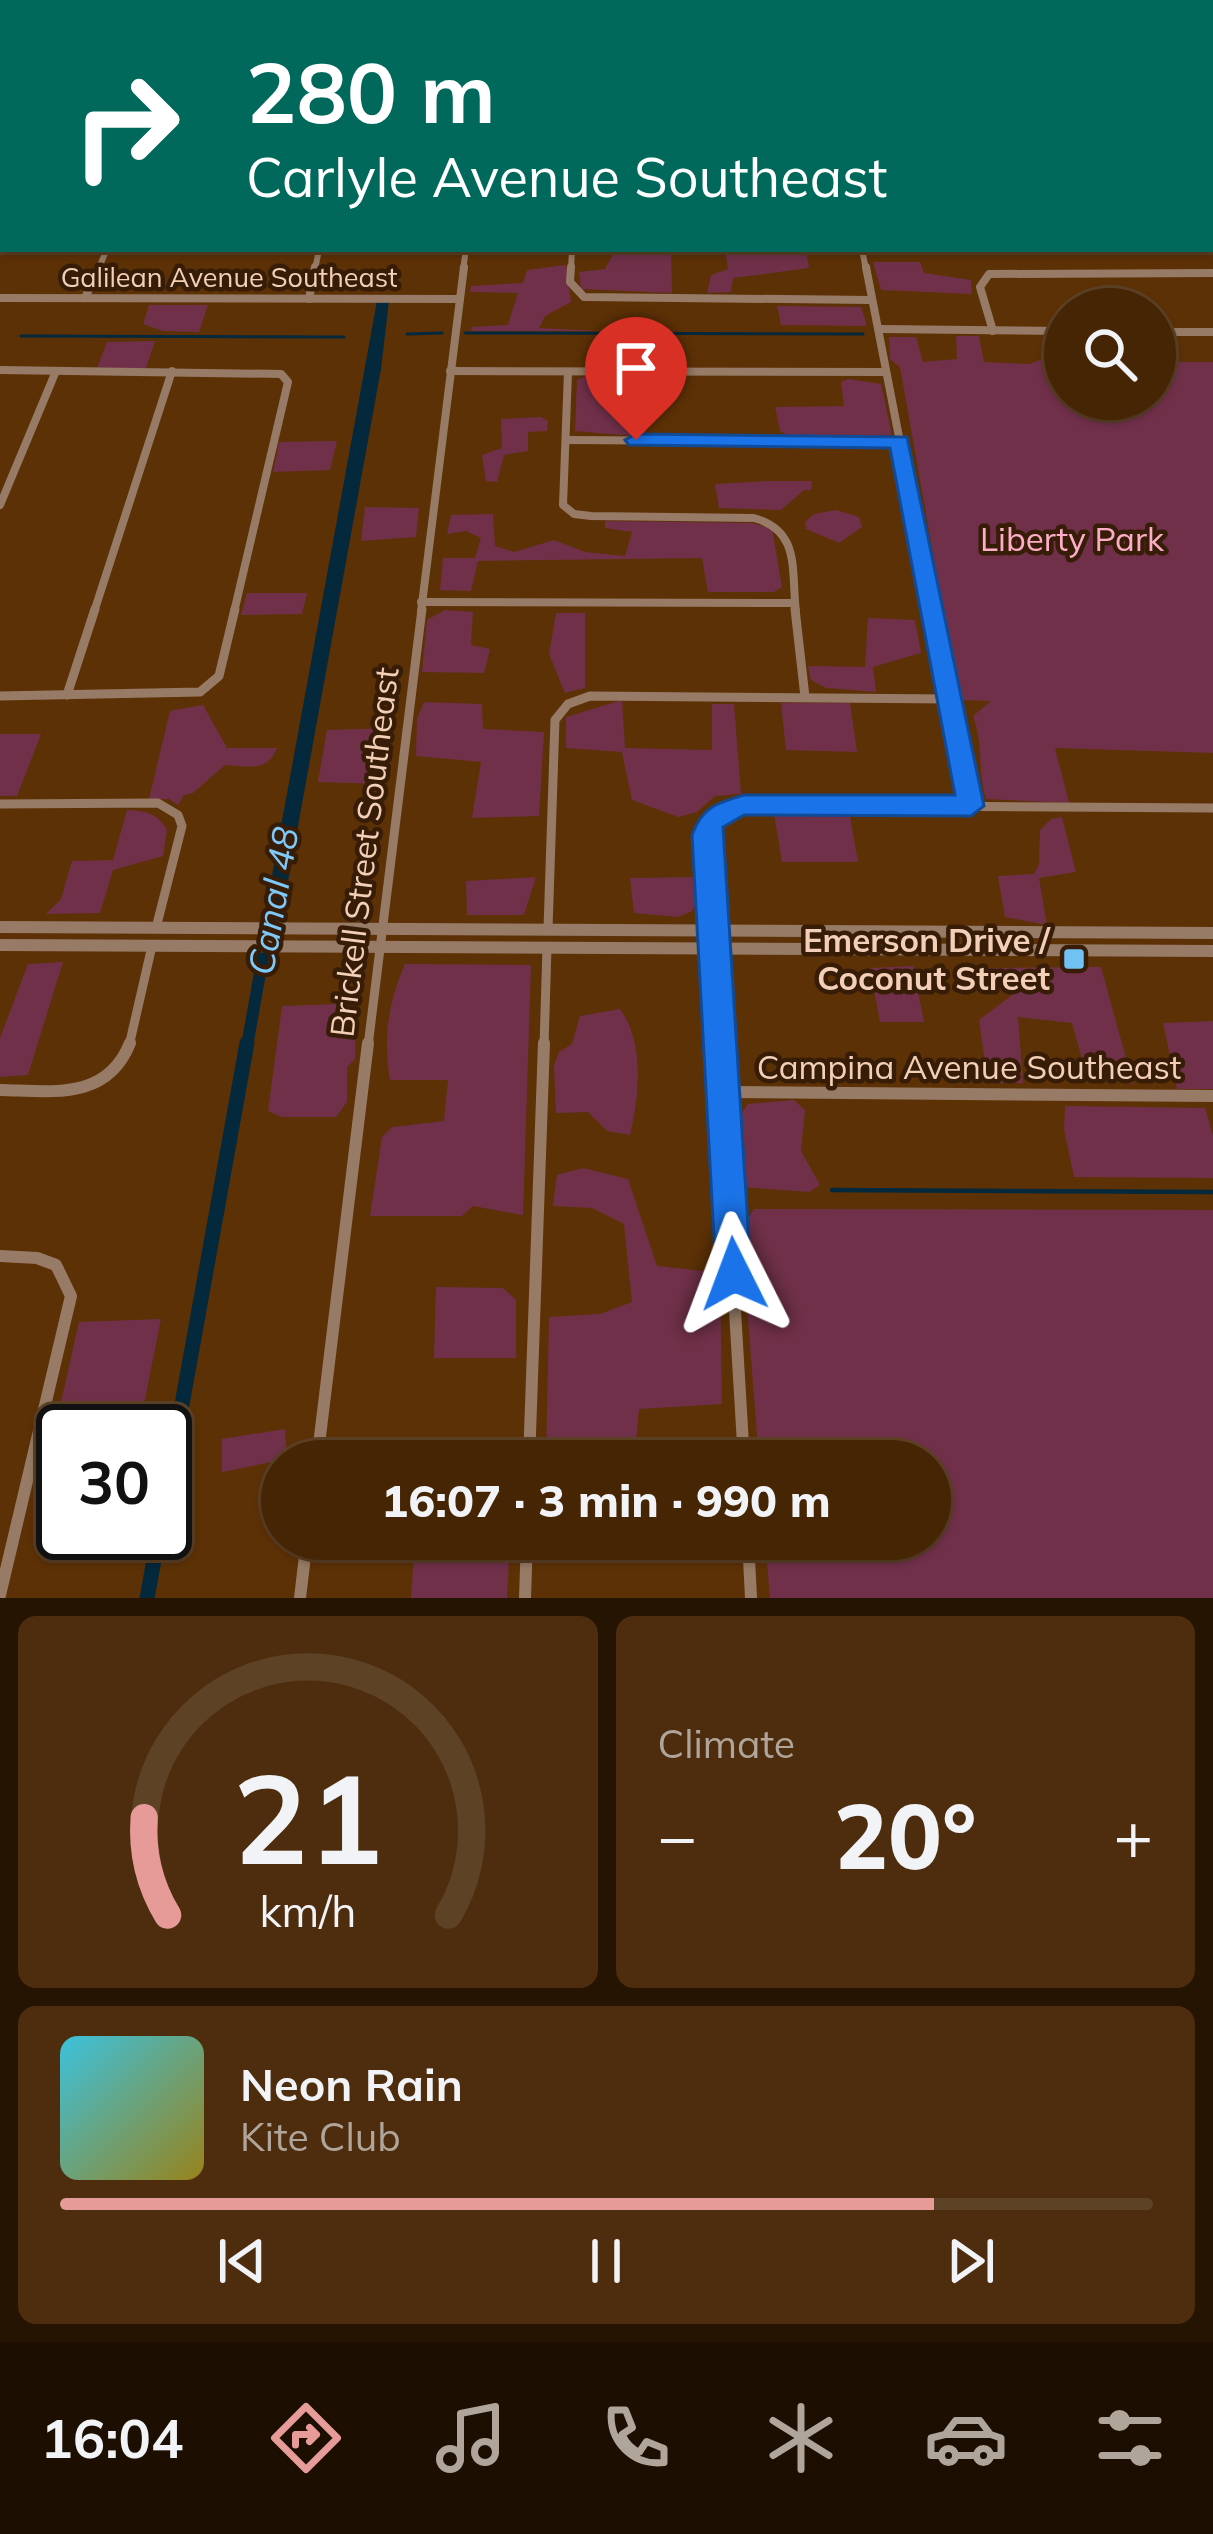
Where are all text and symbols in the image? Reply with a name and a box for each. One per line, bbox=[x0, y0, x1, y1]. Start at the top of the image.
text: 280 m bbox=[246, 39, 496, 144]
icon: right bbox=[48, 48, 204, 204]
text: Carlyle Avenue Southeast bbox=[246, 143, 887, 211]
street label: Galilean Avenue Southeast bbox=[61, 260, 397, 294]
map controls bbox=[1044, 288, 1176, 420]
button: search bbox=[1044, 288, 1176, 420]
pin bbox=[585, 317, 687, 440]
icon: arrive bbox=[603, 335, 669, 401]
park label: Liberty Park bbox=[980, 518, 1165, 559]
street label: Brickell Street Southeast bbox=[320, 665, 407, 1039]
water label: Canal 48 bbox=[237, 823, 308, 978]
place label: Emerson Drive / Coconut Street bbox=[803, 919, 1052, 998]
marker: Emerson Drive / Coconut Street bbox=[1061, 946, 1087, 972]
street label: Campina Avenue Southeast bbox=[757, 1046, 1181, 1087]
position arrow bbox=[671, 1211, 797, 1337]
speed limit sign: 30 bbox=[36, 1404, 192, 1560]
text: 16:07 · 3 min · 990 m bbox=[381, 1472, 831, 1528]
text: Climate bbox=[658, 1719, 795, 1768]
text: 21 bbox=[233, 1739, 383, 1895]
text: 20° bbox=[834, 1779, 977, 1892]
text: − bbox=[658, 1794, 697, 1877]
text: + bbox=[1113, 1794, 1153, 1877]
text: km/h bbox=[259, 1884, 356, 1938]
text: Neon Rain bbox=[240, 2056, 463, 2112]
text: Kite Club bbox=[240, 2112, 401, 2161]
icon: previous bbox=[209, 2228, 275, 2294]
icon: pause bbox=[573, 2228, 639, 2294]
icon: next bbox=[938, 2228, 1004, 2294]
icon: directions bbox=[264, 2396, 348, 2480]
icon: music bbox=[429, 2396, 513, 2480]
icon: phone bbox=[594, 2396, 678, 2480]
icon: climate bbox=[759, 2396, 843, 2480]
icon: car bbox=[924, 2396, 1008, 2480]
icon: filters bbox=[1088, 2396, 1172, 2480]
text: 16:04 bbox=[40, 2404, 183, 2472]

